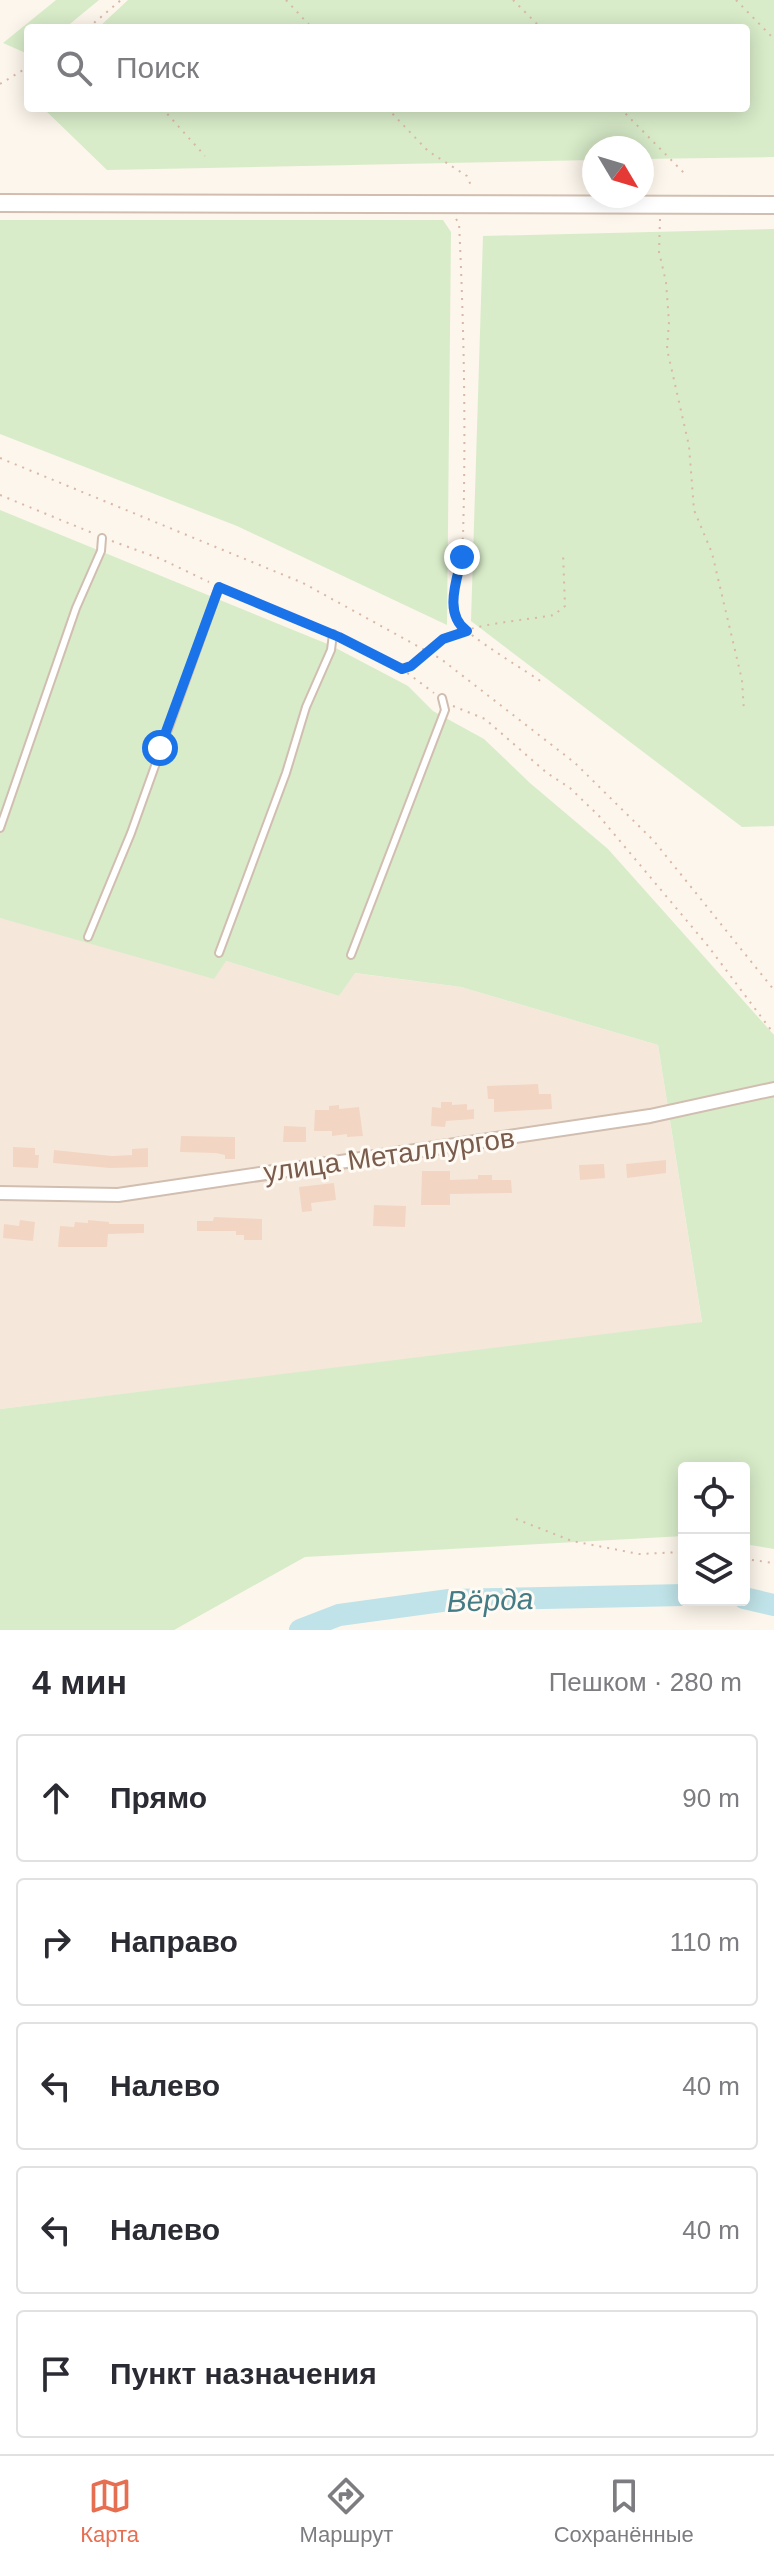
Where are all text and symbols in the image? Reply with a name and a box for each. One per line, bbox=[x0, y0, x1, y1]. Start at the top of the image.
search box bbox=[24, 24, 750, 112]
icon: search bbox=[52, 46, 96, 90]
text: Поиск bbox=[116, 51, 199, 84]
north arrow bbox=[582, 136, 654, 208]
route end bbox=[444, 539, 480, 575]
route start bbox=[142, 730, 178, 766]
street label: улица Металлургов bbox=[262, 1122, 516, 1188]
map controls bbox=[678, 1462, 750, 1606]
button: locate bbox=[678, 1462, 750, 1534]
button: layers bbox=[678, 1534, 750, 1606]
water label: Вёрда bbox=[446, 1582, 534, 1618]
text: 4 мин bbox=[32, 1663, 127, 1701]
text: Пешком · 280 m bbox=[549, 1667, 742, 1697]
icon: ahead bbox=[34, 1776, 78, 1820]
text: Прямо bbox=[110, 1781, 207, 1814]
text: 90 m bbox=[682, 1783, 740, 1813]
icon: right bbox=[34, 1920, 78, 1964]
text: Направо bbox=[110, 1925, 238, 1958]
text: 110 m bbox=[670, 1927, 740, 1957]
icon: left bbox=[34, 2064, 78, 2108]
text: Налево bbox=[110, 2069, 220, 2102]
text: 40 m bbox=[682, 2071, 740, 2101]
icon: left bbox=[34, 2208, 78, 2252]
text: Налево bbox=[110, 2213, 220, 2246]
text: 40 m bbox=[682, 2215, 740, 2245]
icon: arrive bbox=[34, 2352, 78, 2396]
text: Пункт назначения bbox=[110, 2357, 377, 2390]
tab: Карта bbox=[80, 2474, 139, 2548]
tab: Маршрут bbox=[300, 2474, 393, 2548]
tab: Сохранённые bbox=[554, 2474, 694, 2548]

